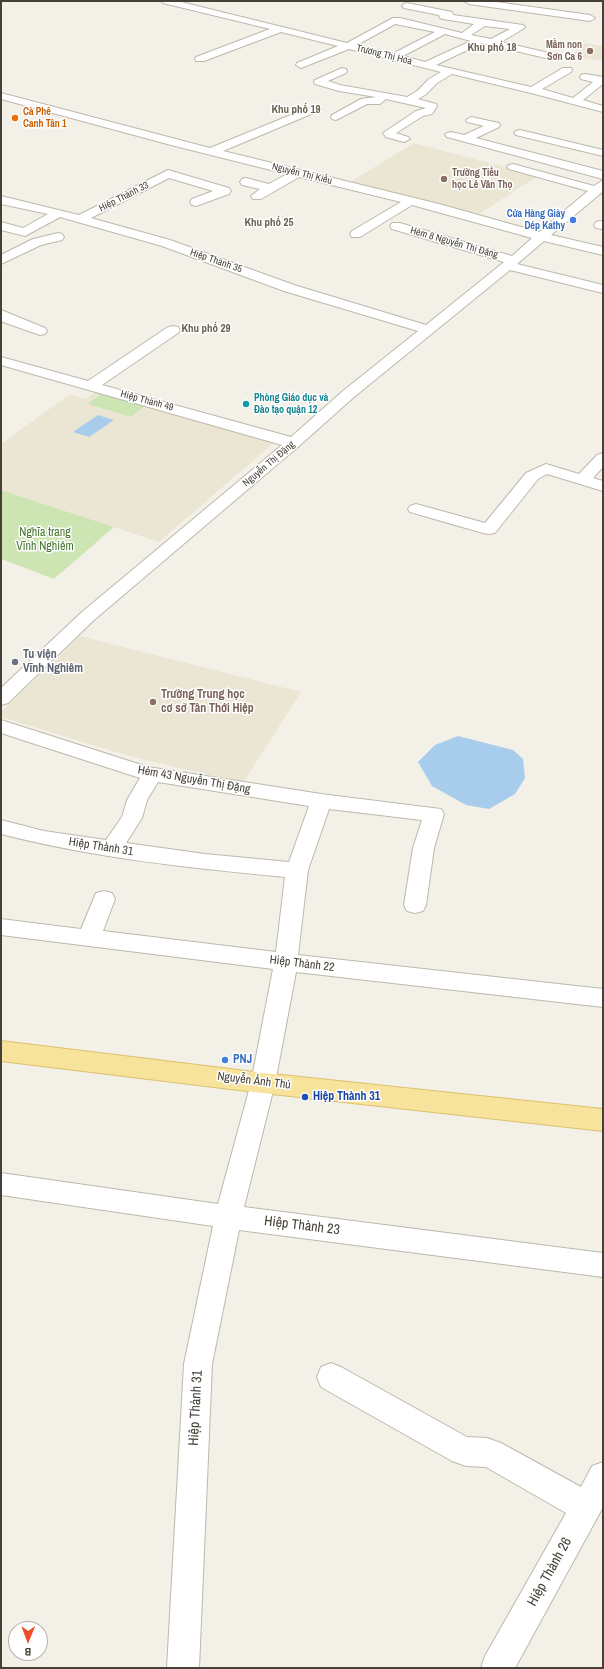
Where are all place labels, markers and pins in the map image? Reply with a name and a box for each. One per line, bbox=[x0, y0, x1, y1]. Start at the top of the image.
place label: Mầm non Sơn Ca 6 bbox=[546, 39, 582, 62]
marker: Mầm non Sơn Ca 6 bbox=[585, 46, 595, 56]
place label: Cà Phê Canh Tân 1 bbox=[23, 106, 67, 130]
marker: Cà Phê Canh Tân 1 bbox=[10, 113, 20, 123]
place label: Trường Tiểu học Lê Văn Thọ bbox=[452, 167, 513, 190]
marker: Trường Tiểu học Lê Văn Thọ bbox=[439, 174, 449, 184]
place label: Cửa Hàng Giày Dép Kathy bbox=[507, 208, 565, 232]
marker: Cửa Hàng Giày Dép Kathy bbox=[568, 215, 578, 225]
place label: Phòng Giáo dục và Đào tạo quận 12 bbox=[254, 392, 328, 416]
marker: Phòng Giáo dục và Đào tạo quận 12 bbox=[241, 399, 251, 409]
place label: Tu viện Vĩnh Nghiêm bbox=[23, 648, 83, 676]
marker: Tu viện Vĩnh Nghiêm bbox=[10, 657, 20, 667]
place label: Trường Trung học cơ sở Tân Thới Hiệp bbox=[161, 688, 254, 716]
marker: Trường Trung học cơ sở Tân Thới Hiệp bbox=[148, 697, 158, 707]
place label: PNJ bbox=[233, 1053, 252, 1067]
marker: PNJ bbox=[220, 1055, 230, 1065]
place label: Hiệp Thành 31 bbox=[313, 1090, 380, 1104]
marker: Hiệp Thành 31 bbox=[300, 1092, 310, 1102]

